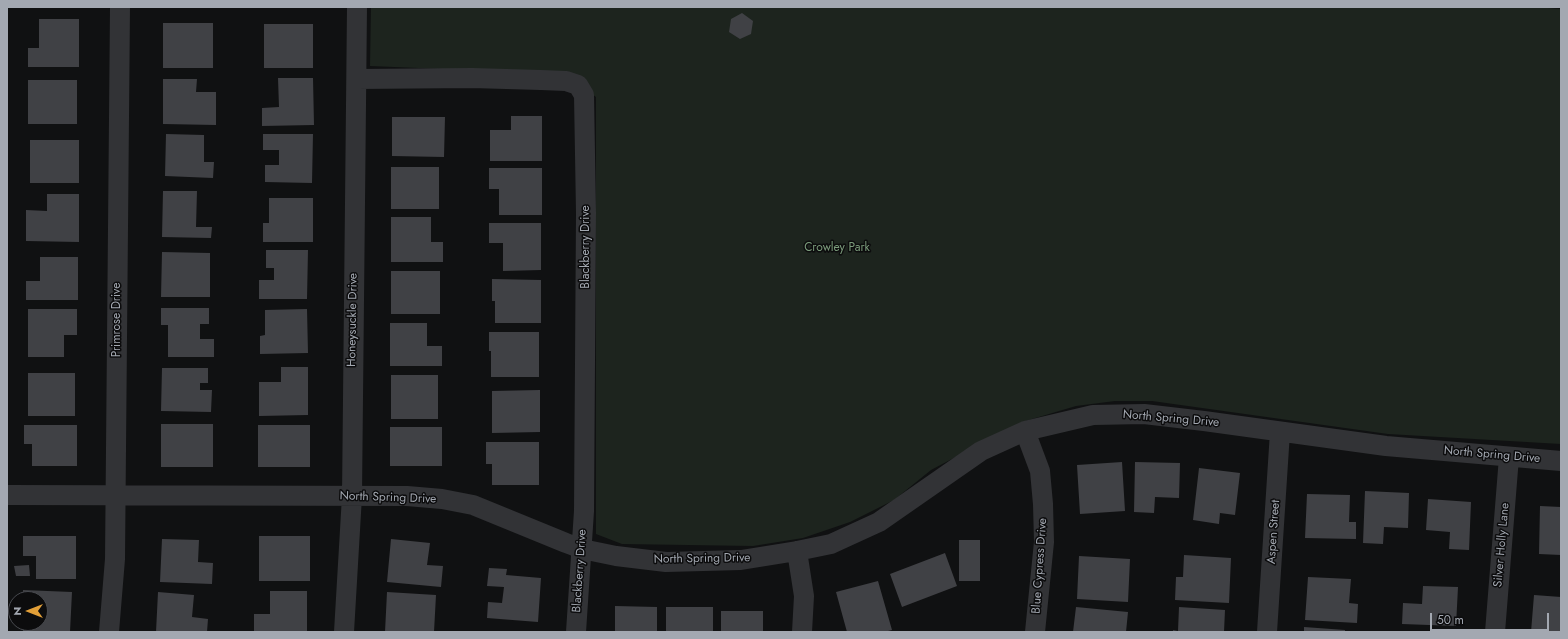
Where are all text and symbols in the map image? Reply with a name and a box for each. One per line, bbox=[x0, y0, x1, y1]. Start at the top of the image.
street label: Blackberry Drive bbox=[579, 205, 593, 289]
park label: Crowley Park bbox=[804, 241, 870, 255]
street label: Honeysuckle Drive bbox=[345, 273, 361, 367]
street label: Primrose Drive bbox=[110, 283, 124, 357]
street label: North Spring Drive bbox=[1122, 408, 1220, 430]
street label: North Spring Drive bbox=[1443, 444, 1541, 466]
street label: North Spring Drive bbox=[339, 489, 437, 507]
street label: Aspen Street bbox=[1265, 499, 1283, 565]
street label: Silver Holly Lane bbox=[1491, 502, 1513, 588]
street label: Blue Cypress Drive bbox=[1029, 518, 1051, 614]
street label: Blackberry Drive bbox=[570, 529, 590, 613]
street label: North Spring Drive bbox=[653, 551, 751, 567]
north arrow bbox=[8, 591, 48, 631]
scale bar bbox=[1432, 605, 1551, 631]
text: N bbox=[9, 607, 25, 615]
text: 50 m bbox=[1437, 611, 1464, 629]

